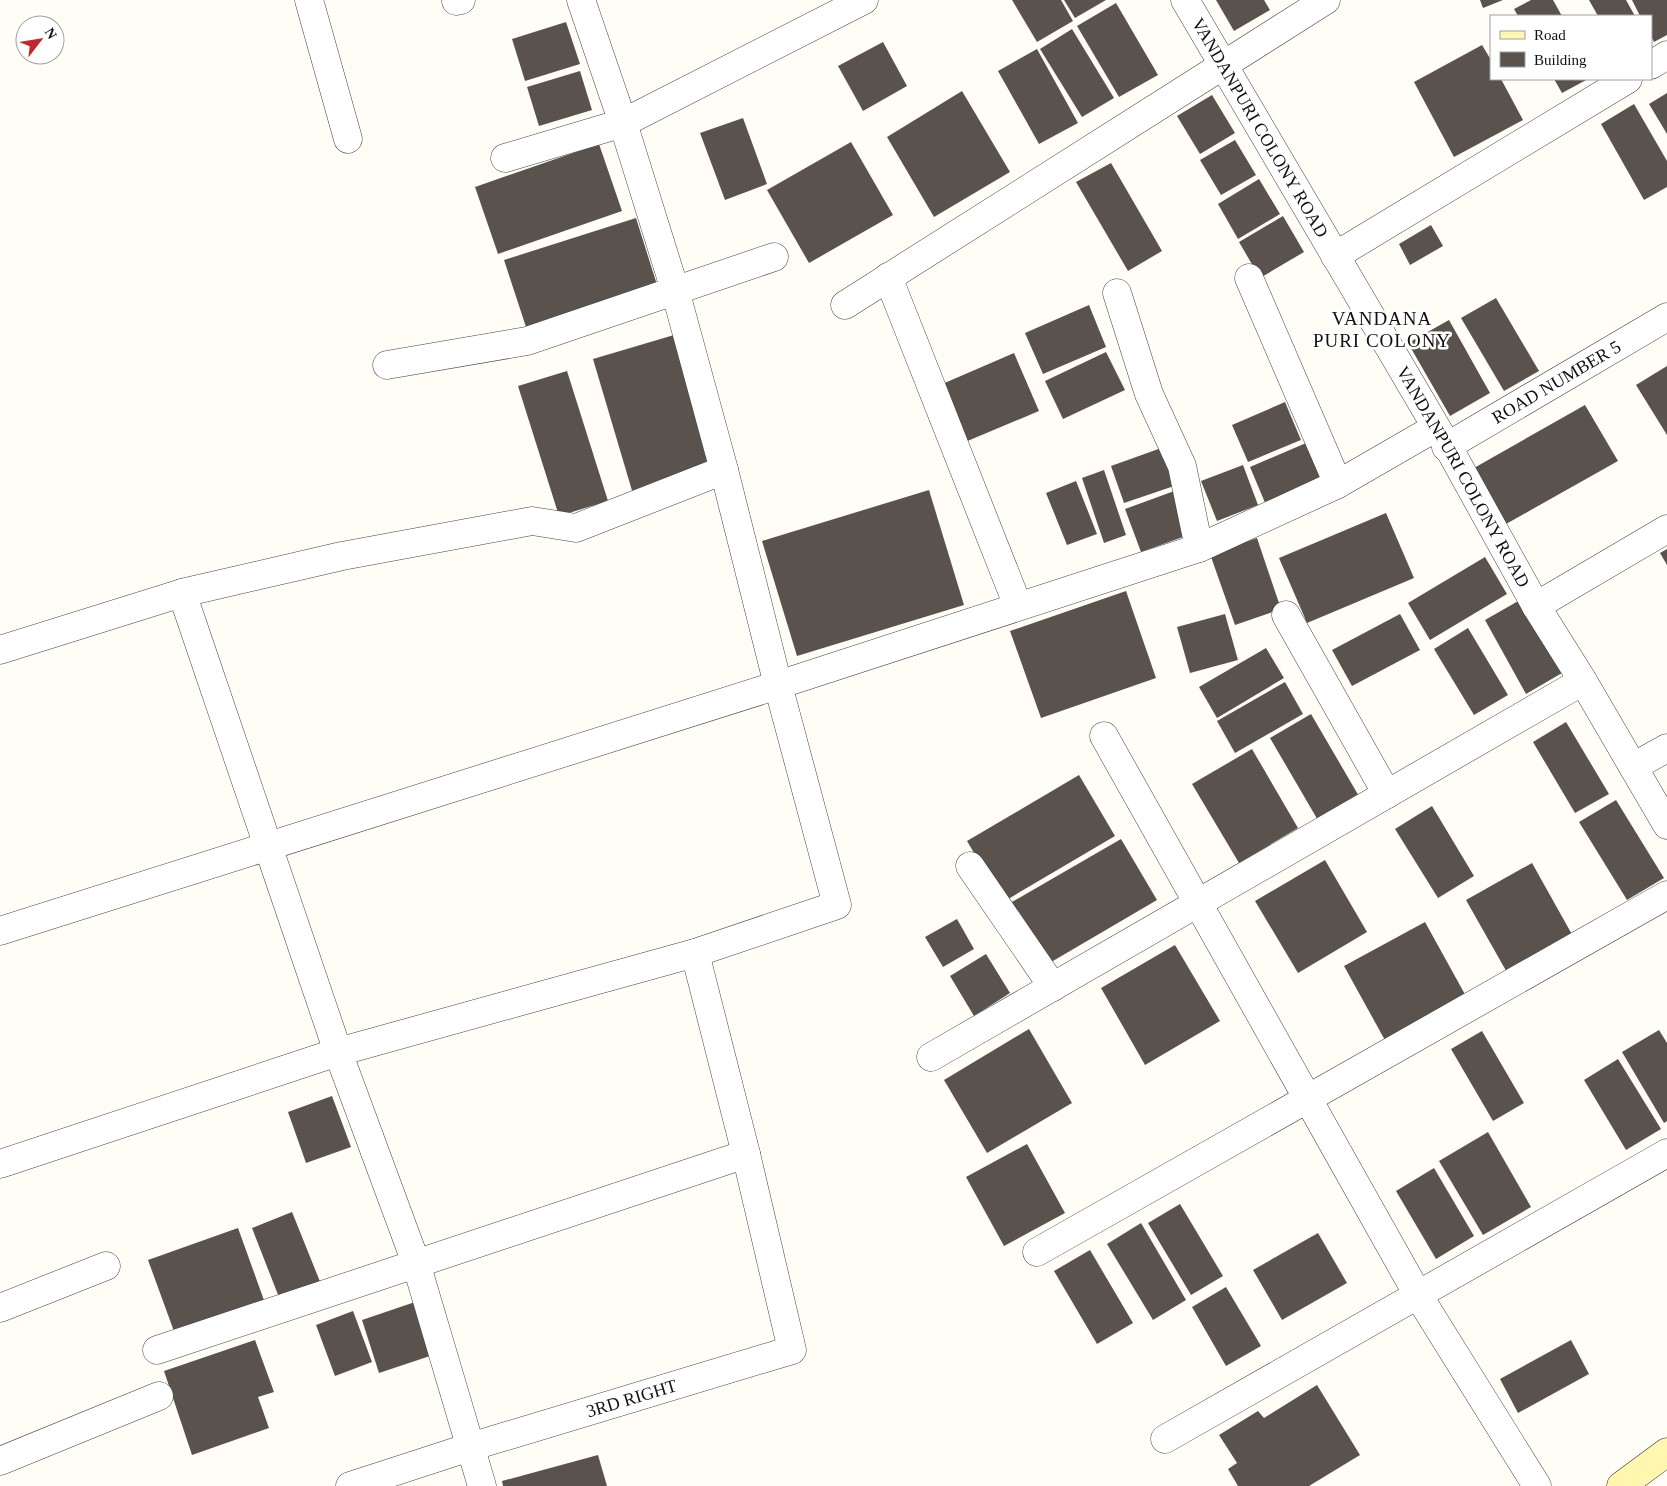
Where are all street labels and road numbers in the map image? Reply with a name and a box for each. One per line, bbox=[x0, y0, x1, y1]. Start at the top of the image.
street label: VANDANPURI COLONY ROAD bbox=[1188, 14, 1332, 241]
street label: ROAD NUMBER 5 bbox=[1488, 336, 1624, 428]
street label: VANDANPURI COLONY ROAD bbox=[1393, 363, 1534, 591]
street label: 3RD RIGHT bbox=[584, 1375, 679, 1421]

